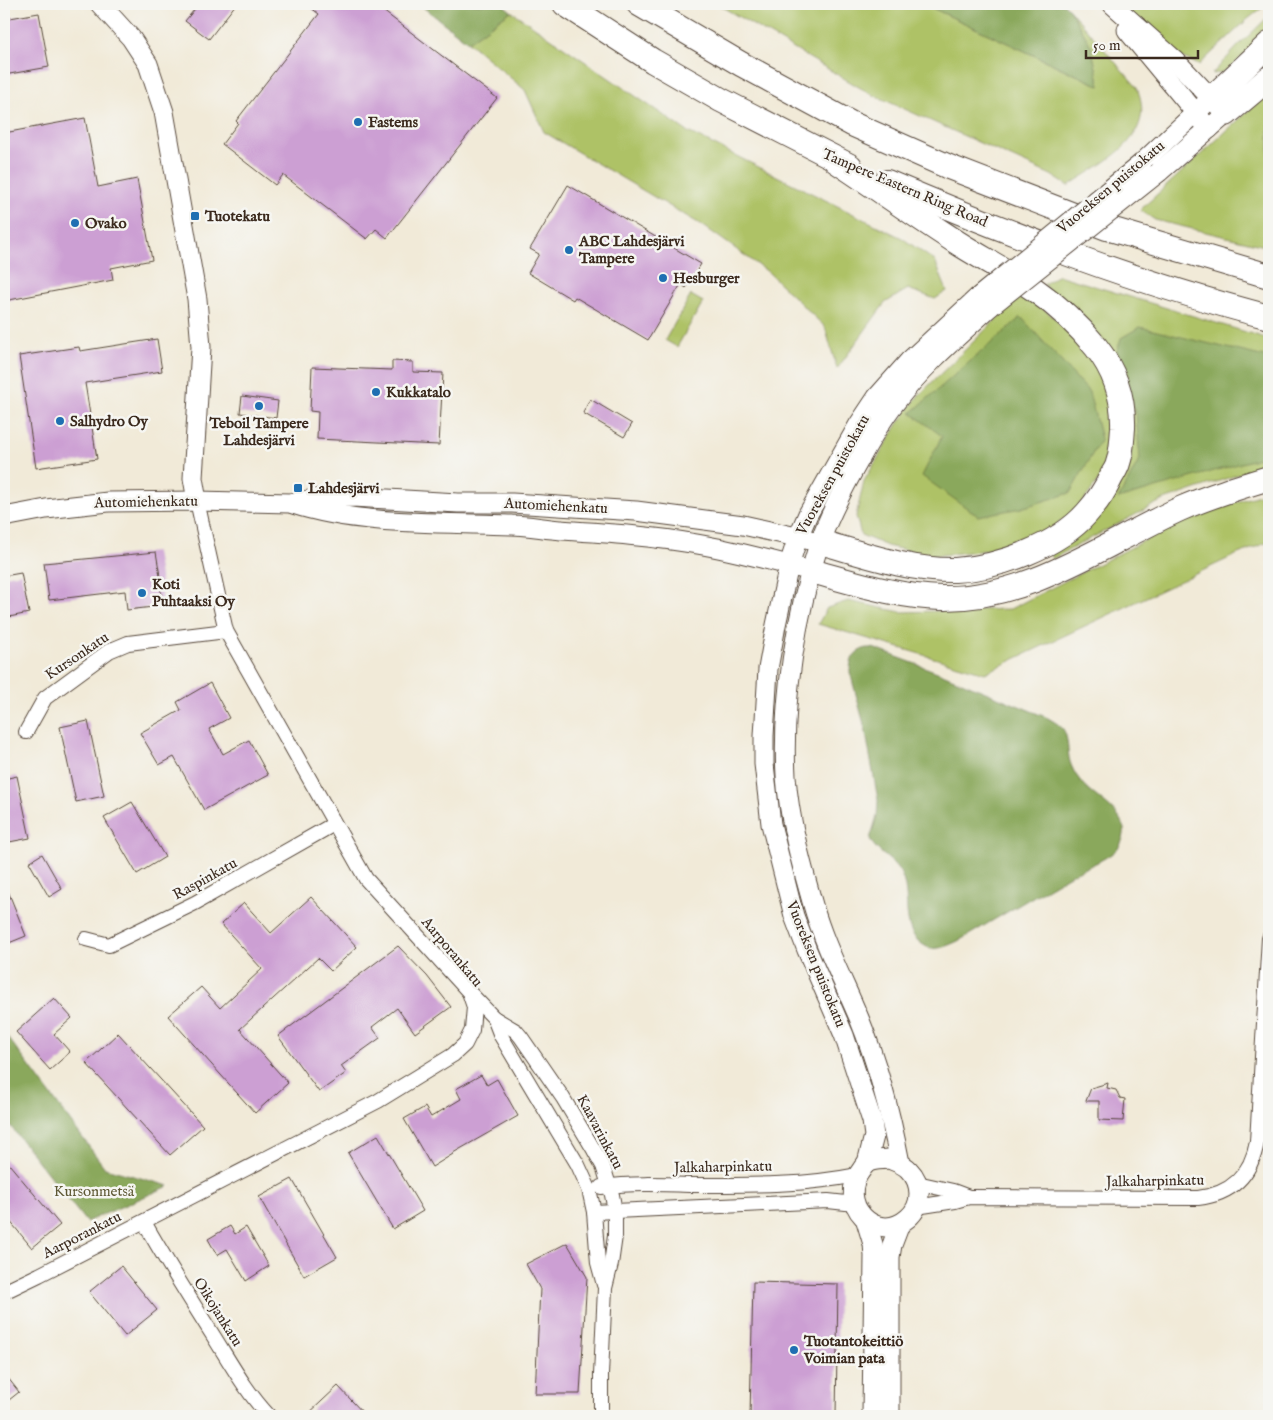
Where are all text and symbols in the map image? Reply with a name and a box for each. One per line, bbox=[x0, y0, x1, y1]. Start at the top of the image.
scale bar bbox=[1086, 28, 1198, 60]
text: 50 m bbox=[1093, 36, 1121, 55]
place label: Fastems bbox=[368, 113, 419, 132]
marker: Fastems bbox=[352, 116, 364, 128]
street label: Vuoreksen puistokatu bbox=[1053, 136, 1169, 238]
street label: Tampere Eastern Ring Road bbox=[819, 144, 992, 232]
place label: Tuotekatu bbox=[204, 207, 270, 226]
marker: Tuotekatu bbox=[189, 210, 201, 222]
place label: Ovako bbox=[85, 214, 127, 233]
marker: Ovako bbox=[69, 217, 81, 229]
place label: ABC Lahdesjärvi Tampere bbox=[578, 232, 685, 268]
marker: ABC Lahdesjärvi Tampere bbox=[563, 244, 575, 256]
place label: Hesburger bbox=[673, 269, 740, 288]
marker: Hesburger bbox=[657, 272, 669, 284]
place label: Kukkatalo bbox=[386, 383, 451, 402]
marker: Kukkatalo bbox=[370, 386, 382, 398]
marker: Teboil Tampere Lahdesjärvi bbox=[253, 400, 265, 412]
street label: Vuoreksen puistokatu bbox=[792, 411, 874, 539]
place label: Salhydro Oy bbox=[70, 412, 148, 431]
place label: Teboil Tampere Lahdesjärvi bbox=[208, 414, 309, 450]
marker: Salhydro Oy bbox=[54, 415, 66, 427]
place label: Lahdesjärvi bbox=[308, 479, 379, 498]
marker: Lahdesjärvi bbox=[292, 482, 304, 494]
street label: Automiehenkatu bbox=[93, 492, 198, 512]
street label: Automiehenkatu bbox=[503, 494, 609, 518]
place label: Koti Puhtaaksi Oy bbox=[152, 575, 236, 611]
marker: Koti Puhtaaksi Oy bbox=[136, 587, 148, 599]
street label: Kursonkatu bbox=[42, 628, 113, 684]
street label: Raspinkatu bbox=[170, 853, 241, 904]
street label: Vuoreksen puistokatu bbox=[782, 897, 850, 1030]
street label: Aarporankatu bbox=[417, 912, 487, 991]
street label: Kaavarinkatu bbox=[572, 1091, 628, 1173]
street label: Jalkaharpinkatu bbox=[672, 1157, 773, 1177]
street label: Jalkaharpinkatu bbox=[1104, 1171, 1205, 1191]
park label: Kursonmetsä bbox=[54, 1182, 135, 1201]
street label: Aarporankatu bbox=[39, 1207, 125, 1263]
street label: Oikojankatu bbox=[189, 1274, 247, 1350]
place label: Tuotantokeittiö Voimian pata bbox=[803, 1332, 903, 1368]
marker: Tuotantokeittiö Voimian pata bbox=[788, 1344, 800, 1356]

